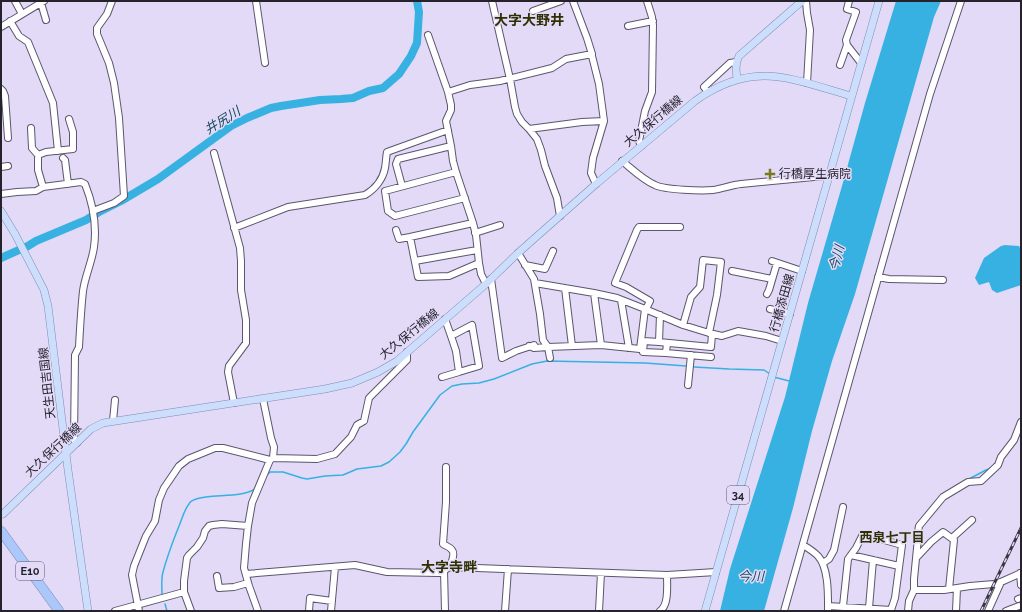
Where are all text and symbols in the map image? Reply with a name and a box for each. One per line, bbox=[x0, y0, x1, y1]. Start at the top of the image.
district label: 大字大野井 bbox=[494, 12, 564, 28]
street label: 大久保行橋線 bbox=[621, 92, 685, 150]
water label: 井尻川 bbox=[202, 103, 244, 137]
place label: 行橋厚生病院 bbox=[779, 167, 851, 181]
marker: 行橋厚生病院 bbox=[764, 168, 776, 180]
water label: 今川 bbox=[826, 242, 848, 273]
street label: 行橋添田線 bbox=[767, 272, 797, 334]
street label: 大久保行橋線 bbox=[377, 306, 441, 362]
street label: 天生田吉国線 bbox=[36, 346, 58, 420]
street label: 大久保行橋線 bbox=[22, 420, 84, 480]
road number: 34 bbox=[727, 486, 749, 504]
district label: 西泉七丁目 bbox=[859, 530, 925, 545]
district label: 大字寺畔 bbox=[421, 559, 477, 575]
road number: E10 bbox=[16, 562, 44, 580]
water label: 今川 bbox=[738, 569, 766, 584]

